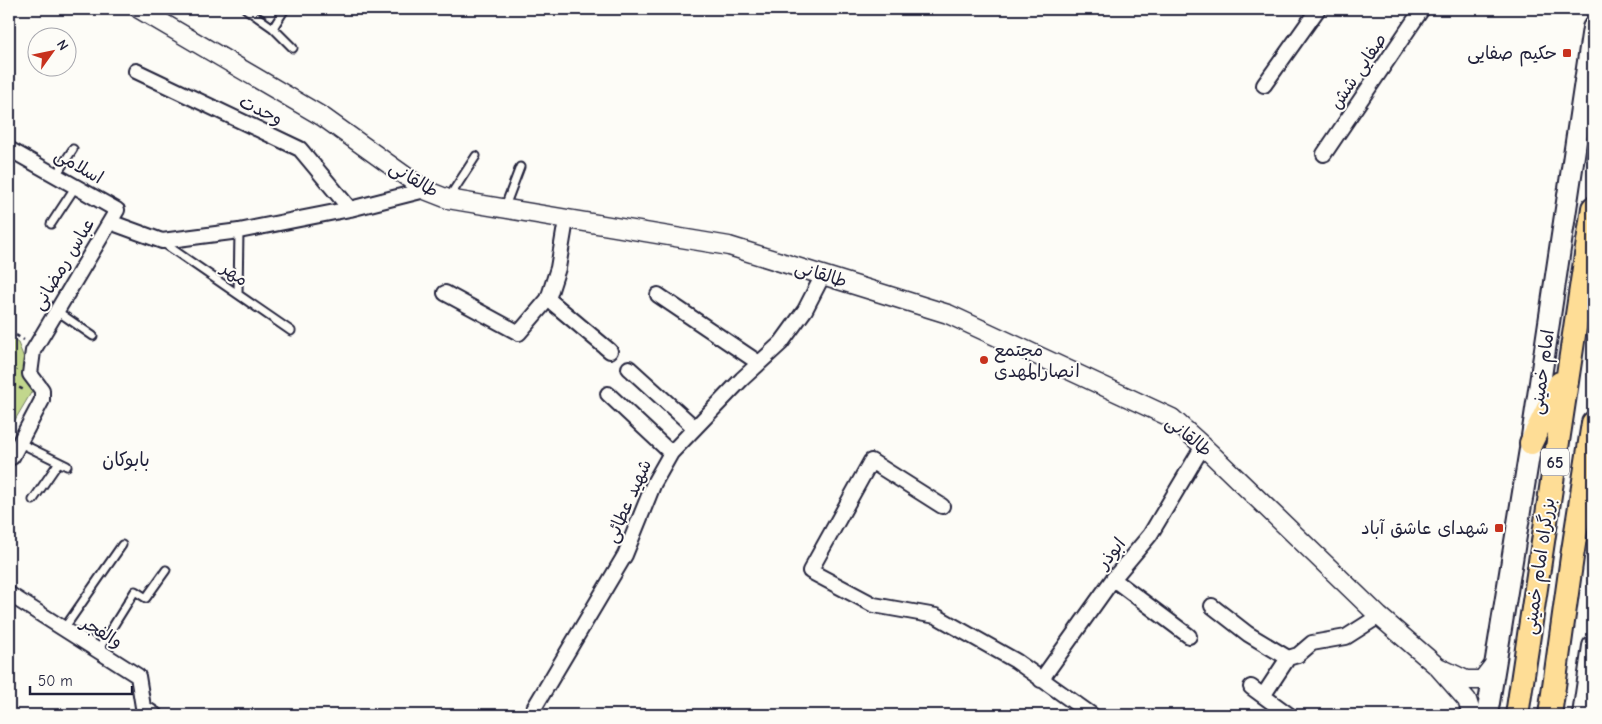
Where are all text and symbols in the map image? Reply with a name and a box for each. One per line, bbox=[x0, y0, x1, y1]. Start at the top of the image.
north arrow bbox=[28, 28, 78, 78]
street label: صفایی شش bbox=[1326, 30, 1391, 113]
text: N bbox=[53, 37, 72, 54]
place label: حکیم صفایی bbox=[1467, 43, 1557, 67]
marker: حکیم صفایی bbox=[1561, 47, 1573, 59]
street label: وحدت bbox=[236, 91, 286, 130]
street label: اسلامی bbox=[51, 144, 107, 189]
street label: طالقانی bbox=[385, 157, 442, 202]
street label: عباس رمضانی bbox=[28, 215, 99, 314]
street label: مهر bbox=[216, 257, 252, 291]
street label: طالقانی bbox=[792, 257, 849, 292]
street label: امام خمینی bbox=[1526, 328, 1562, 416]
place label: مجتمع انصارالمهدی bbox=[994, 340, 1080, 382]
marker: مجتمع انصارالمهدی bbox=[978, 354, 990, 366]
street label: طالقانی bbox=[1161, 411, 1216, 461]
road number: 65 bbox=[1541, 448, 1569, 476]
district label: بابوکان bbox=[102, 449, 150, 471]
street label: شهید عطائی bbox=[601, 456, 656, 546]
street label: بزرگراه امام خمینی bbox=[1519, 496, 1562, 636]
place label: شهدای عاشق آباد bbox=[1361, 518, 1489, 539]
marker: شهدای عاشق آباد bbox=[1493, 522, 1505, 534]
street label: ابوذر bbox=[1091, 534, 1130, 574]
street label: والفجر bbox=[76, 611, 126, 653]
scale bar bbox=[30, 664, 132, 696]
text: 50 m bbox=[38, 672, 73, 690]

